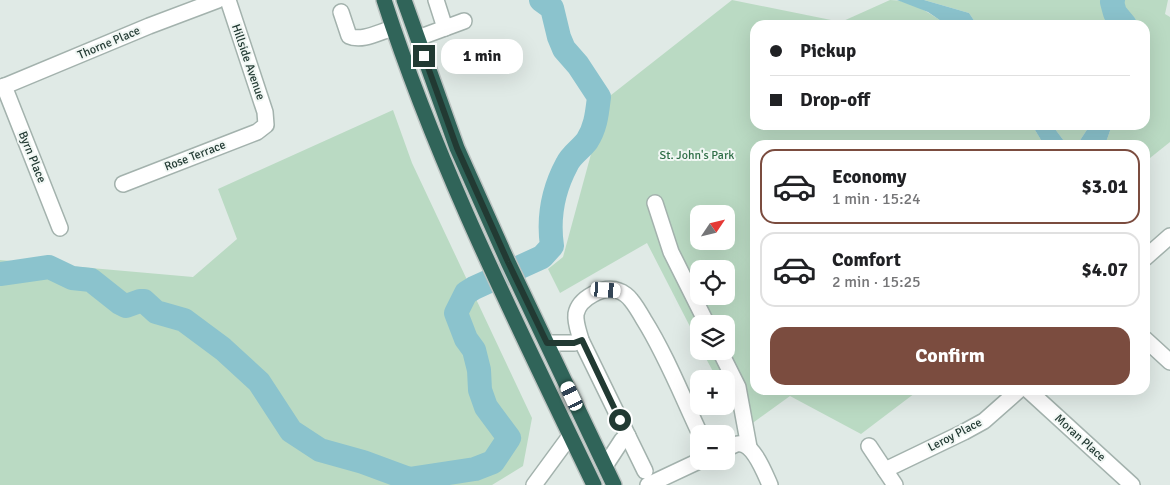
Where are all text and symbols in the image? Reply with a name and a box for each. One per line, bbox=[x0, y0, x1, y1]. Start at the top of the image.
street label: Hillside Avenue bbox=[228, 22, 268, 102]
street label: Thorne Place bbox=[76, 23, 142, 63]
callout: 1 min bbox=[442, 38, 524, 74]
text: Pickup bbox=[800, 39, 856, 63]
route end bbox=[413, 45, 435, 67]
text: 1 min bbox=[463, 46, 501, 66]
text: Drop-off bbox=[800, 88, 870, 112]
street label: Byrn Place bbox=[15, 129, 49, 185]
street label: Rose Terrace bbox=[162, 137, 228, 175]
park label: St. John's Park bbox=[660, 148, 734, 163]
icon: car bbox=[772, 164, 817, 209]
text: Economy bbox=[832, 165, 906, 189]
text: $3.01 bbox=[1082, 175, 1128, 199]
text: 1 min · 15:24 bbox=[832, 189, 921, 209]
north arrow bbox=[690, 205, 735, 250]
map controls bbox=[690, 205, 735, 470]
icon: car bbox=[772, 247, 817, 292]
text: Comfort bbox=[832, 248, 901, 272]
text: $4.07 bbox=[1082, 258, 1128, 282]
button: locate bbox=[690, 260, 735, 305]
text: 2 min · 15:25 bbox=[832, 272, 921, 292]
car bbox=[590, 281, 621, 299]
button: layers bbox=[690, 315, 735, 360]
button: Confirm bbox=[770, 327, 1130, 385]
button: + bbox=[690, 370, 735, 415]
car bbox=[558, 379, 585, 413]
route start bbox=[609, 409, 631, 431]
street label: Moran Place bbox=[1051, 411, 1109, 465]
street label: Leroy Place bbox=[926, 415, 984, 455]
button: − bbox=[690, 425, 735, 470]

